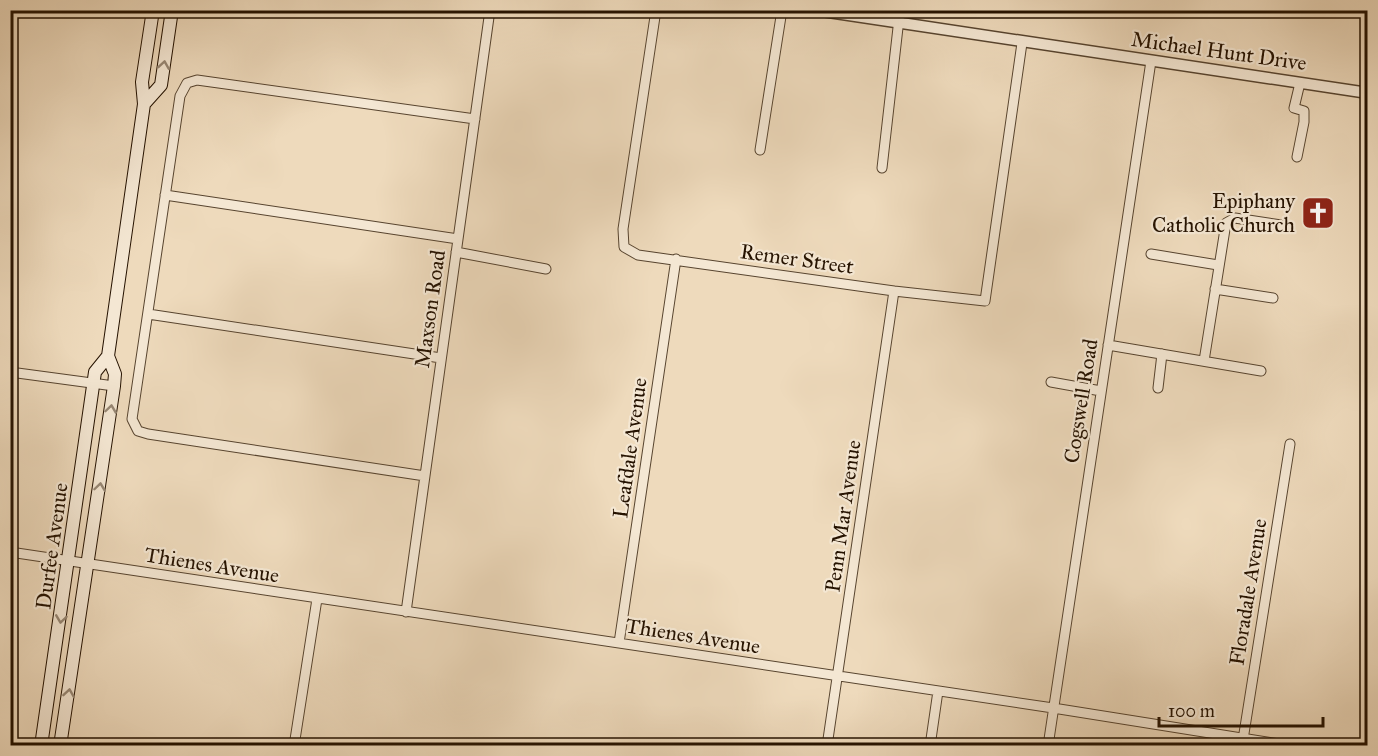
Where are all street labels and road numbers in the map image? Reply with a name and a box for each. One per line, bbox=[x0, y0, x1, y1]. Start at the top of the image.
street label: Michael Hunt Drive bbox=[1130, 26, 1308, 76]
street label: Remer Street bbox=[739, 238, 856, 280]
street label: Maxson Road bbox=[409, 248, 451, 370]
street label: Cogswell Road bbox=[1058, 337, 1104, 465]
street label: Leafdale Avenue bbox=[607, 376, 653, 520]
street label: Penn Mar Avenue bbox=[819, 438, 867, 594]
street label: Durfee Avenue bbox=[30, 481, 74, 611]
street label: Floradale Avenue bbox=[1224, 517, 1272, 667]
street label: Thienes Avenue bbox=[143, 542, 281, 589]
street label: Thienes Avenue bbox=[624, 613, 762, 660]

